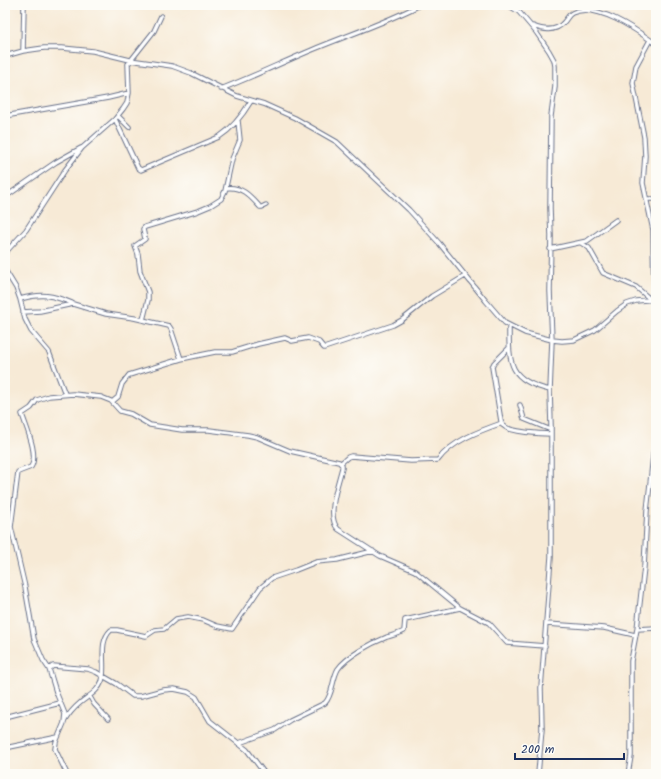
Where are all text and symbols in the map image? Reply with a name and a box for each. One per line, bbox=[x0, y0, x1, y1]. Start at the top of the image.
scale bar bbox=[515, 735, 624, 761]
text: 200 m bbox=[521, 740, 555, 759]

